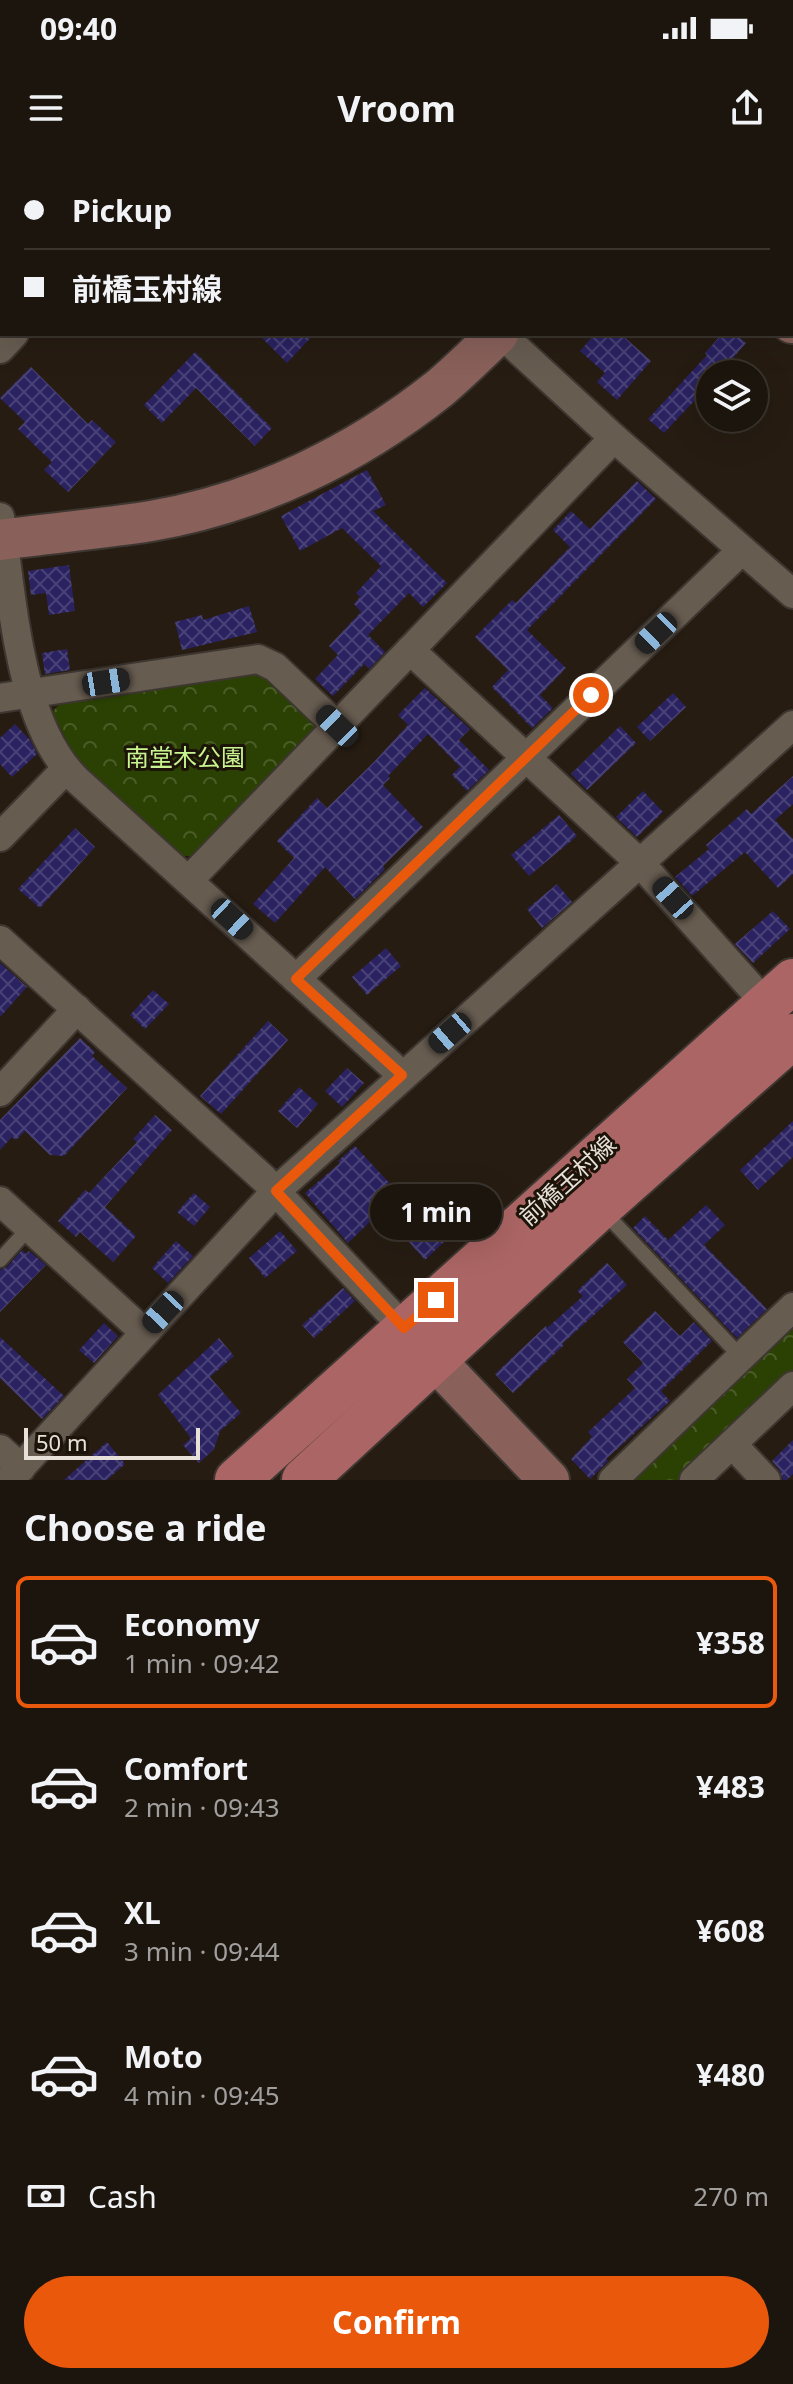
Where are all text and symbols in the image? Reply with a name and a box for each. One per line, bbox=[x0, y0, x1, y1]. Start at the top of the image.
text: 09:40 bbox=[40, 8, 117, 49]
text: Vroom bbox=[337, 84, 456, 133]
icon: menu bbox=[24, 86, 68, 130]
icon: share bbox=[725, 86, 769, 130]
text: Pickup bbox=[72, 190, 172, 231]
text: 前橋玉村線 bbox=[72, 268, 222, 309]
map controls bbox=[696, 360, 768, 432]
button: layers bbox=[696, 360, 768, 432]
car bbox=[630, 608, 682, 658]
car bbox=[80, 666, 132, 698]
route start bbox=[573, 677, 609, 713]
car bbox=[311, 701, 363, 751]
park label: 南堂木公園 bbox=[125, 740, 245, 773]
car bbox=[648, 872, 698, 924]
car bbox=[206, 894, 258, 944]
car bbox=[424, 1008, 476, 1058]
street label: 前橋玉村線 bbox=[511, 1127, 623, 1232]
callout: 1 min bbox=[370, 1184, 502, 1240]
text: 1 min bbox=[400, 1194, 472, 1230]
route end bbox=[418, 1282, 454, 1318]
car bbox=[138, 1286, 188, 1338]
scale bar bbox=[24, 1424, 200, 1460]
text: 50 m bbox=[36, 1427, 87, 1457]
text: Choose a ride bbox=[24, 1503, 266, 1552]
text: Economy bbox=[124, 1604, 260, 1645]
icon: car bbox=[28, 1606, 100, 1678]
text: ¥358 bbox=[696, 1622, 765, 1663]
text: 1 min · 09:42 bbox=[124, 1645, 280, 1681]
text: Comfort bbox=[124, 1748, 248, 1789]
icon: car bbox=[28, 1750, 100, 1822]
text: ¥483 bbox=[696, 1766, 765, 1807]
text: 2 min · 09:43 bbox=[124, 1789, 280, 1825]
text: XL bbox=[124, 1892, 161, 1933]
icon: car bbox=[28, 1894, 100, 1966]
text: ¥608 bbox=[696, 1910, 765, 1951]
text: 3 min · 09:44 bbox=[124, 1933, 280, 1969]
text: Moto bbox=[124, 2036, 203, 2077]
icon: car bbox=[28, 2038, 100, 2110]
text: ¥480 bbox=[696, 2054, 765, 2095]
text: 4 min · 09:45 bbox=[124, 2077, 280, 2113]
icon: cash bbox=[24, 2174, 68, 2218]
text: Cash bbox=[88, 2176, 157, 2217]
text: 270 m bbox=[693, 2178, 769, 2214]
button: Confirm bbox=[24, 2276, 769, 2368]

